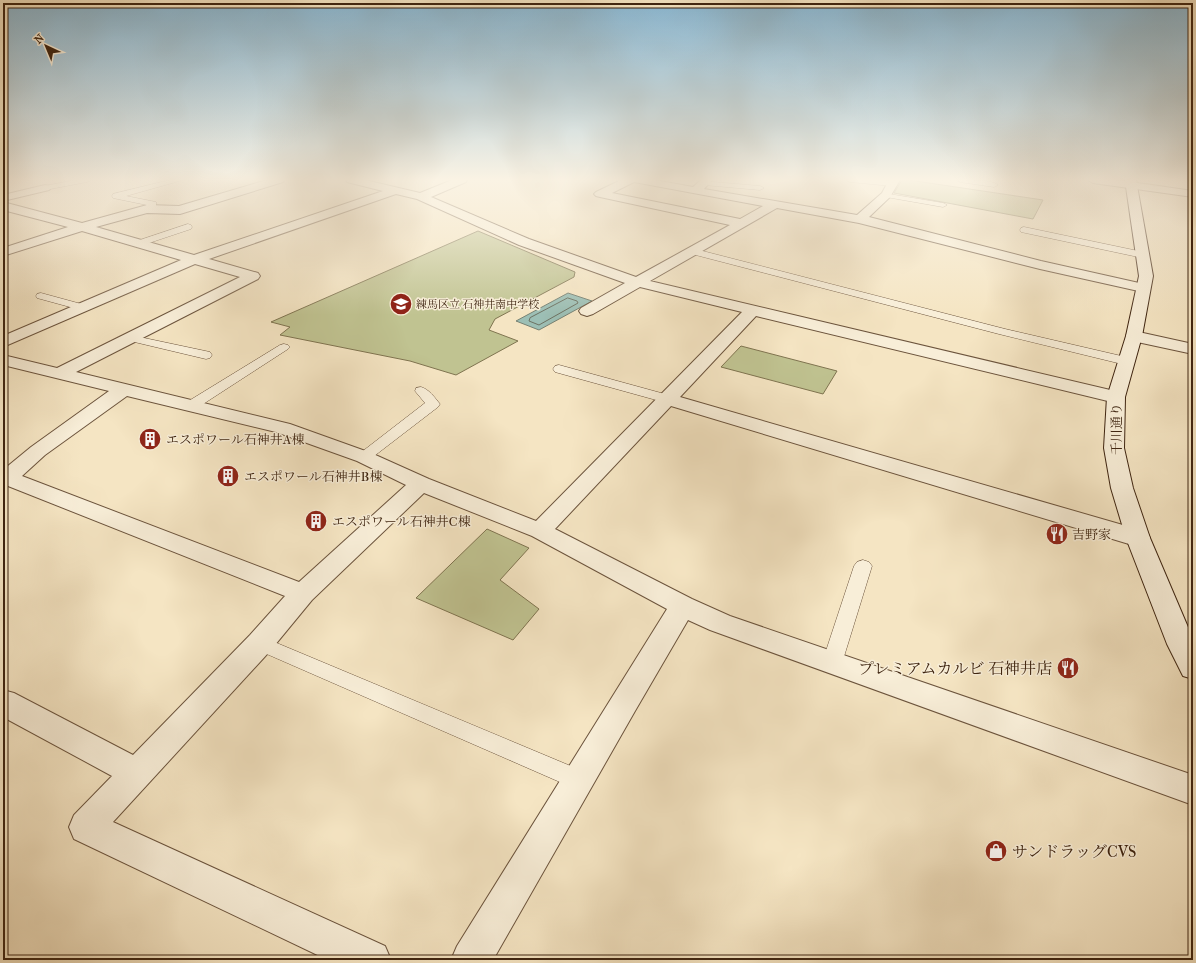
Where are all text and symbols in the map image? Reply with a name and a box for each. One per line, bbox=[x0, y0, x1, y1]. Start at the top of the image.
north arrow bbox=[26, 26, 66, 66]
text: N bbox=[32, 31, 47, 47]
school or university icon: 練馬区立 石神井南中学校 bbox=[388, 291, 414, 317]
place label: 練馬区立 石神井南中学校 bbox=[416, 298, 539, 311]
street label: 千川通り bbox=[1109, 403, 1124, 455]
building icon: エスポワール石神井A棟 bbox=[137, 426, 163, 452]
place label: エスポワール石神井A棟 bbox=[166, 432, 304, 447]
building icon: エスポワール石神井B棟 bbox=[215, 463, 241, 489]
place label: エスポワール石神井B棟 bbox=[244, 469, 382, 484]
building icon: エスポワール石神井C棟 bbox=[303, 508, 329, 534]
place label: エスポワール石神井C棟 bbox=[332, 514, 471, 529]
restaurant icon: 吉野家 bbox=[1044, 521, 1070, 547]
place label: 吉野家 bbox=[1072, 527, 1111, 542]
restaurant icon: プレミアムカルビ 石神井店 bbox=[1055, 655, 1081, 681]
place label: プレミアムカルビ 石神井店 bbox=[858, 659, 1052, 678]
shop icon: サンドラッグCVS bbox=[983, 838, 1009, 864]
place label: サンドラッグCVS bbox=[1012, 842, 1136, 861]

